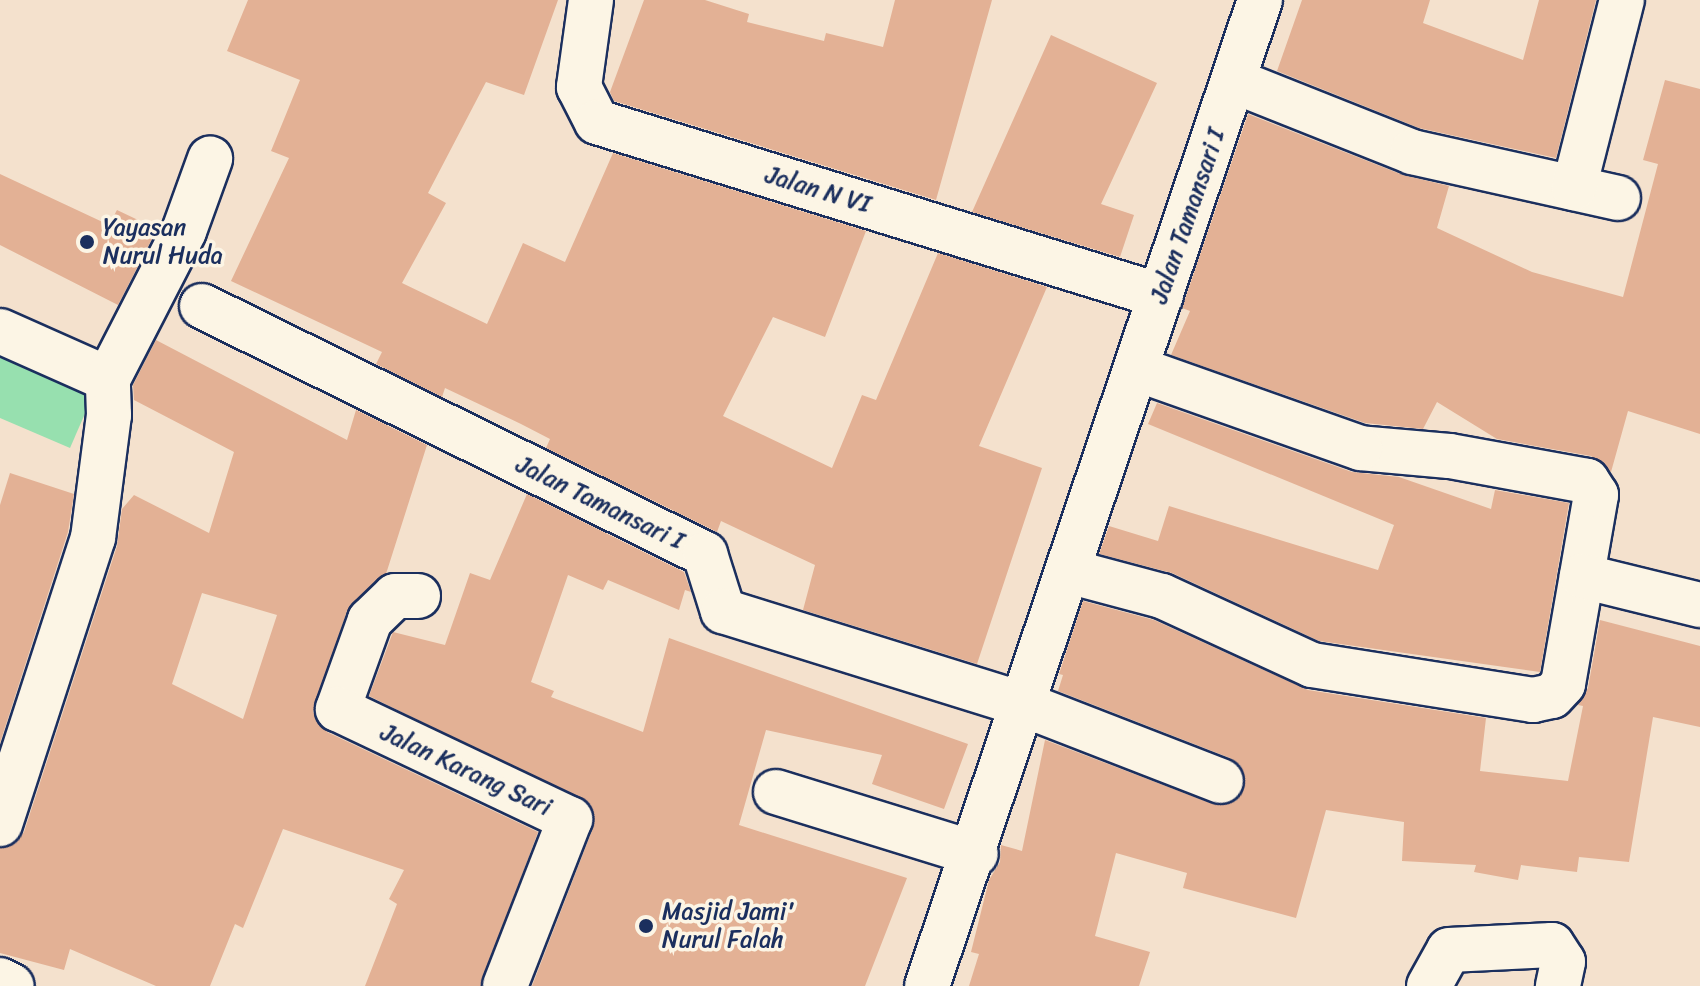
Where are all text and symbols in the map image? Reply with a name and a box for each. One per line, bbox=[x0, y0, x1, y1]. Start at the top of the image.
street label: Jalan Tamansari I bbox=[1145, 125, 1231, 307]
street label: Jalan N VI bbox=[762, 160, 874, 220]
place label: Yayasan Nurul Huda bbox=[103, 214, 223, 270]
marker: Yayasan Nurul Huda bbox=[78, 233, 96, 251]
street label: Jalan Tamansari I bbox=[512, 450, 688, 556]
street label: Jalan Karang Sari bbox=[376, 718, 556, 822]
place label: Masjid Jami' Nurul Falah bbox=[662, 898, 795, 954]
marker: Masjid Jami' Nurul Falah bbox=[637, 917, 655, 935]

